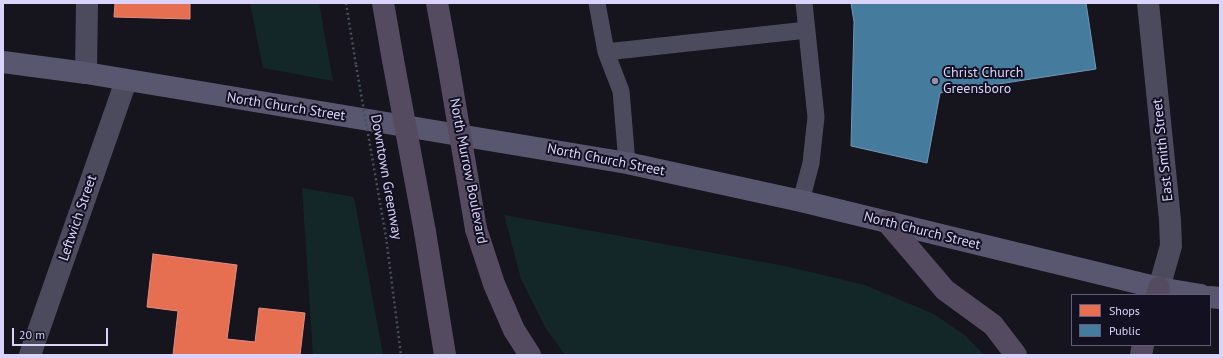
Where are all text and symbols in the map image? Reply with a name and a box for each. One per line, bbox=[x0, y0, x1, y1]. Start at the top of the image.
place label: Christ Church Greensboro bbox=[943, 65, 1023, 98]
marker: Christ Church Greensboro bbox=[930, 76, 940, 86]
street label: North Church Street bbox=[226, 89, 346, 125]
street label: North Murrow Boulevard bbox=[446, 97, 490, 245]
street label: East Smith Street bbox=[1149, 98, 1177, 202]
street label: Downtown Greenway bbox=[367, 113, 405, 241]
street label: North Church Street bbox=[546, 140, 666, 180]
street label: Leftwich Street bbox=[55, 173, 101, 263]
street label: North Church Street bbox=[862, 208, 982, 254]
legend bbox=[1071, 294, 1211, 346]
text: Shops bbox=[1109, 303, 1140, 318]
scale bar bbox=[14, 320, 110, 346]
text: Public bbox=[1109, 323, 1140, 338]
text: 20 m bbox=[19, 327, 45, 342]

